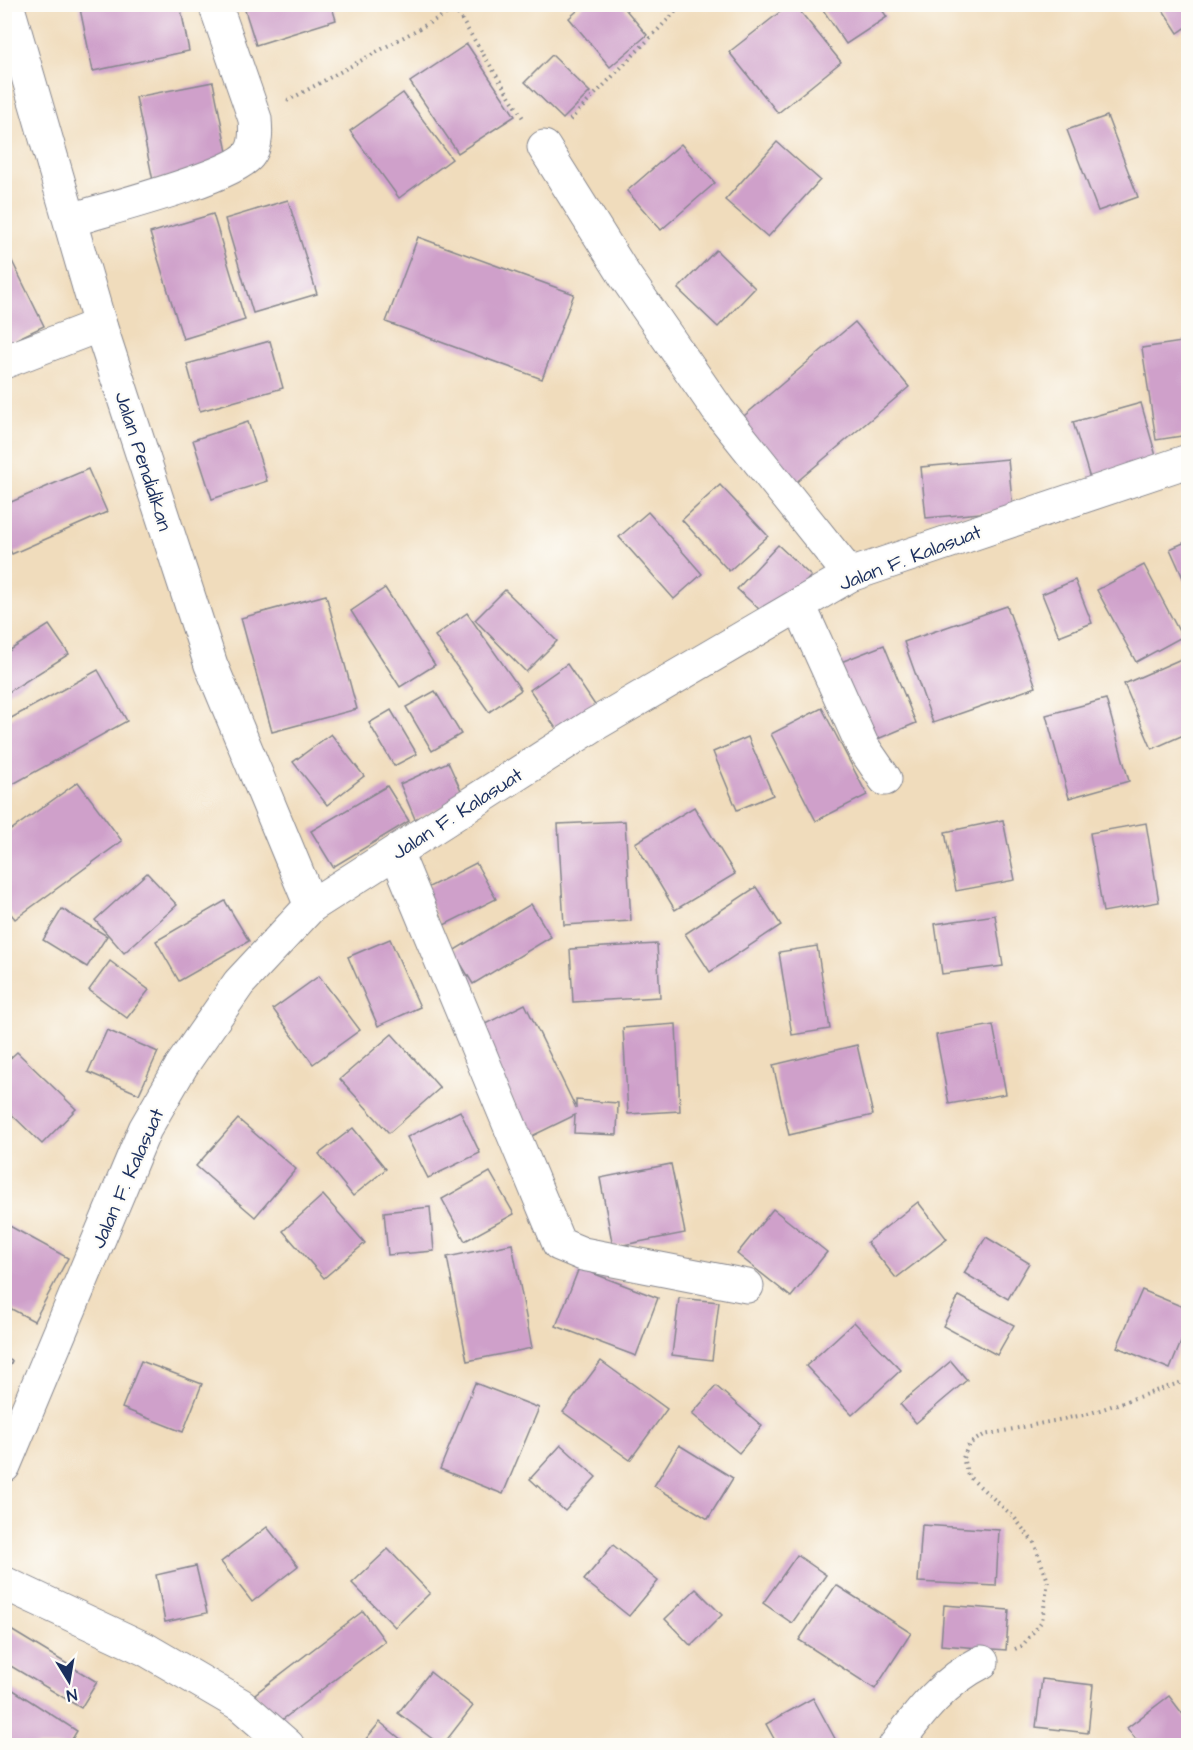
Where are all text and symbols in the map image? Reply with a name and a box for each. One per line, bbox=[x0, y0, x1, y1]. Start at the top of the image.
street label: Jalan Pendidikan bbox=[107, 388, 179, 534]
street label: Jalan F. Kalasuat bbox=[835, 518, 986, 598]
street label: Jalan F. Kalasuat bbox=[387, 761, 528, 867]
street label: Jalan F. Kalasuat bbox=[84, 1104, 171, 1253]
north arrow bbox=[39, 1651, 99, 1711]
text: N bbox=[65, 1683, 79, 1706]

